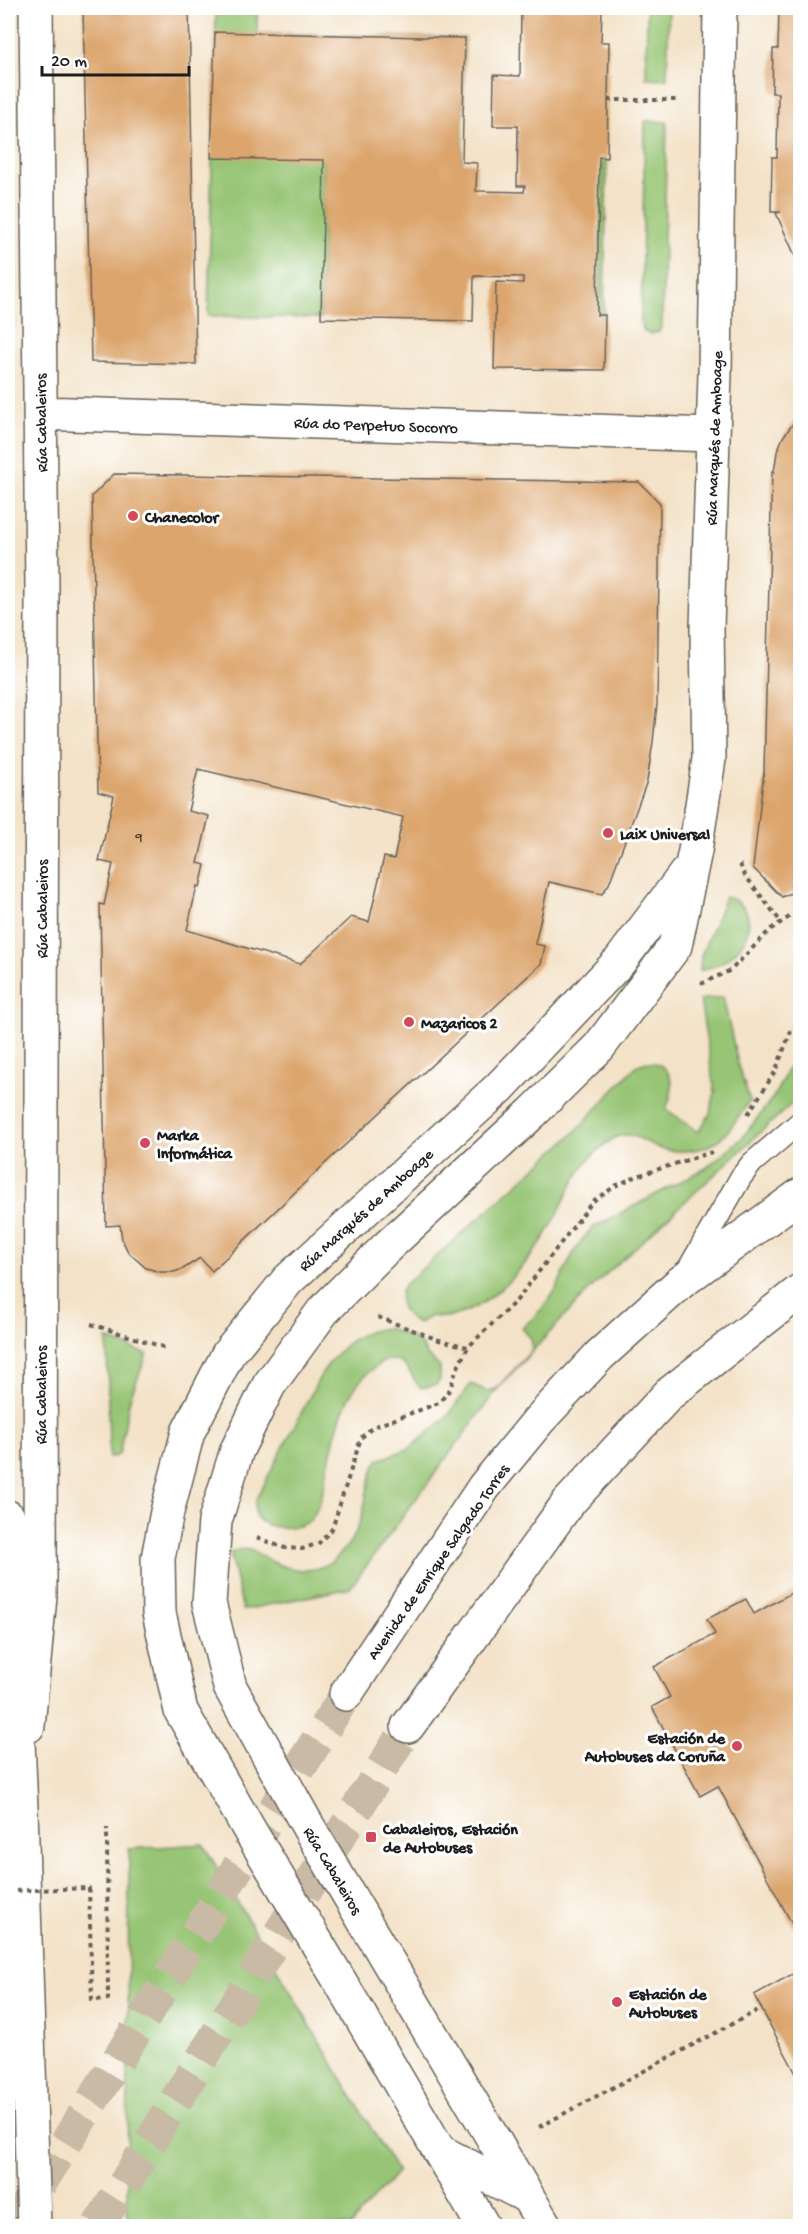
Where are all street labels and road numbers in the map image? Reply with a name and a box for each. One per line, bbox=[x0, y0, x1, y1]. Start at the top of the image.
street label: Rúa Marqués de Amboage bbox=[704, 350, 729, 526]
street label: Rúa Cabaleiros bbox=[33, 372, 54, 472]
street label: Rúa do Perpetuo Socorro bbox=[294, 415, 458, 440]
street label: Rúa Cabaleiros bbox=[35, 859, 54, 958]
street label: Rúa Marqués de Amboage bbox=[296, 1146, 439, 1277]
street label: Rúa Cabaleiros bbox=[34, 1345, 53, 1444]
street label: Avenida de Enrique Salgado Torres bbox=[365, 1461, 515, 1664]
street label: Rúa Cabaleiros bbox=[297, 1825, 365, 1920]

